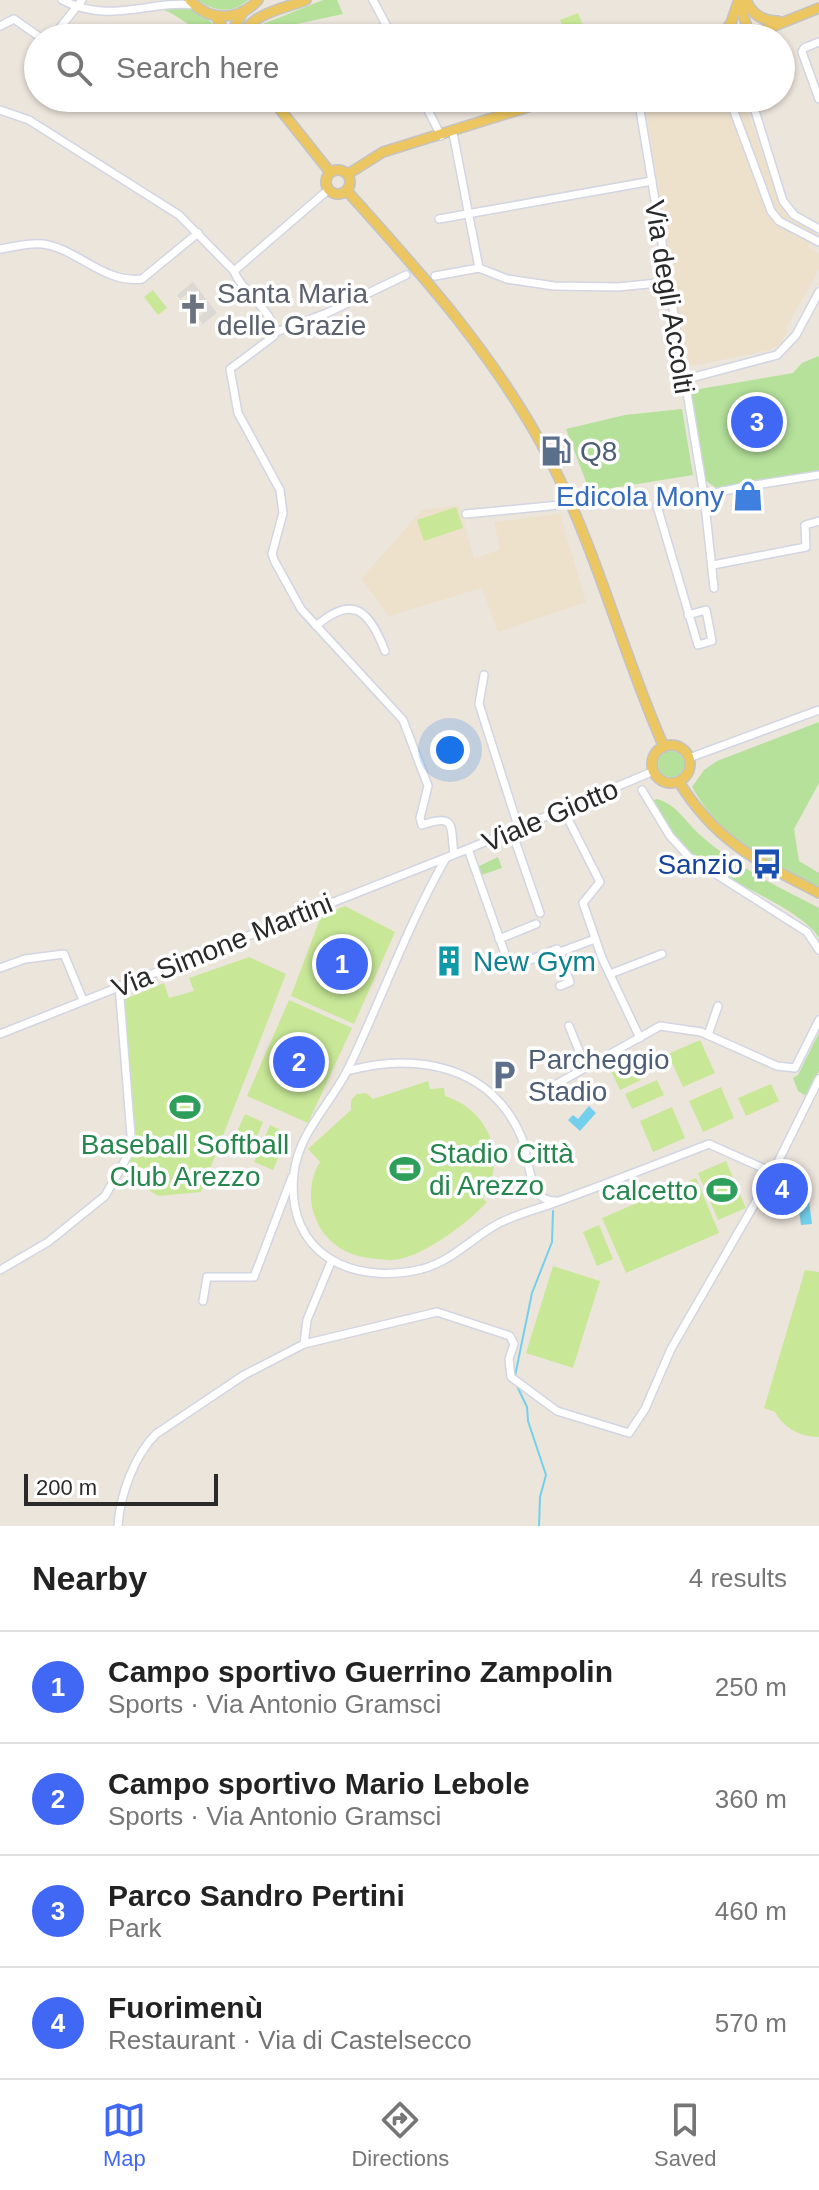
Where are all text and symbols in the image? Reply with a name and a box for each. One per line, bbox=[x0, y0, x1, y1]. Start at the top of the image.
search box bbox=[24, 24, 795, 112]
icon: search bbox=[52, 46, 96, 90]
text: Search here bbox=[116, 51, 279, 84]
street label: Via degli Accolti bbox=[639, 198, 700, 396]
place label: Santa Maria delle Grazie bbox=[217, 278, 368, 341]
church icon: Santa Maria delle Grazie bbox=[176, 292, 210, 326]
pin: 3 bbox=[731, 392, 783, 452]
fuel station icon: Q8 bbox=[539, 434, 573, 468]
place label: Q8 bbox=[580, 436, 617, 467]
shop icon: Edicola Mony bbox=[731, 479, 765, 513]
place label: Edicola Mony bbox=[556, 481, 724, 512]
your location bbox=[430, 730, 470, 770]
street label: Viale Giotto bbox=[478, 773, 623, 858]
bus stop icon: Sanzio bbox=[750, 847, 784, 881]
place label: Sanzio bbox=[657, 849, 743, 880]
street label: Via Simone Martini bbox=[108, 887, 337, 1004]
pin: 1 bbox=[316, 934, 368, 994]
building icon: New Gym bbox=[432, 944, 466, 978]
place label: New Gym bbox=[473, 946, 596, 977]
pin: 2 bbox=[273, 1032, 325, 1092]
place label: Parcheggio Stadio bbox=[528, 1044, 670, 1107]
parking icon: Parcheggio Stadio bbox=[487, 1058, 521, 1092]
sports icon: Baseball Softball Club Arezzo bbox=[168, 1090, 202, 1124]
place label: Baseball Softball Club Arezzo bbox=[81, 1129, 289, 1192]
place label: Stadio Città di Arezzo bbox=[429, 1138, 574, 1201]
sports icon: Stadio Città di Arezzo bbox=[388, 1152, 422, 1186]
pin: 4 bbox=[756, 1159, 808, 1219]
sports icon: calcetto bbox=[705, 1173, 739, 1207]
place label: calcetto bbox=[602, 1175, 698, 1206]
scale bar bbox=[24, 1470, 218, 1506]
text: 200 m bbox=[36, 1475, 97, 1500]
text: Nearby bbox=[32, 1559, 147, 1597]
text: 4 results bbox=[689, 1563, 787, 1593]
text: Campo sportivo Guerrino Zampolin bbox=[108, 1655, 613, 1688]
text: 1 bbox=[51, 1672, 65, 1702]
text: 250 m bbox=[715, 1672, 787, 1702]
text: Sports · Via Antonio Gramsci bbox=[108, 1689, 441, 1719]
text: Campo sportivo Mario Lebole bbox=[108, 1767, 530, 1800]
text: 2 bbox=[51, 1784, 65, 1814]
text: 360 m bbox=[715, 1784, 787, 1814]
text: Sports · Via Antonio Gramsci bbox=[108, 1801, 441, 1831]
text: Parco Sandro Pertini bbox=[108, 1879, 405, 1912]
text: 3 bbox=[51, 1896, 65, 1926]
text: 460 m bbox=[715, 1896, 787, 1926]
text: Park bbox=[108, 1913, 161, 1943]
text: Fuorimenù bbox=[108, 1991, 263, 2024]
text: 4 bbox=[51, 2008, 65, 2038]
text: 570 m bbox=[715, 2008, 787, 2038]
text: Restaurant · Via di Castelsecco bbox=[108, 2025, 472, 2055]
tab: Map bbox=[102, 2098, 146, 2172]
tab: Directions bbox=[351, 2098, 449, 2172]
tab: Saved bbox=[654, 2098, 717, 2172]

